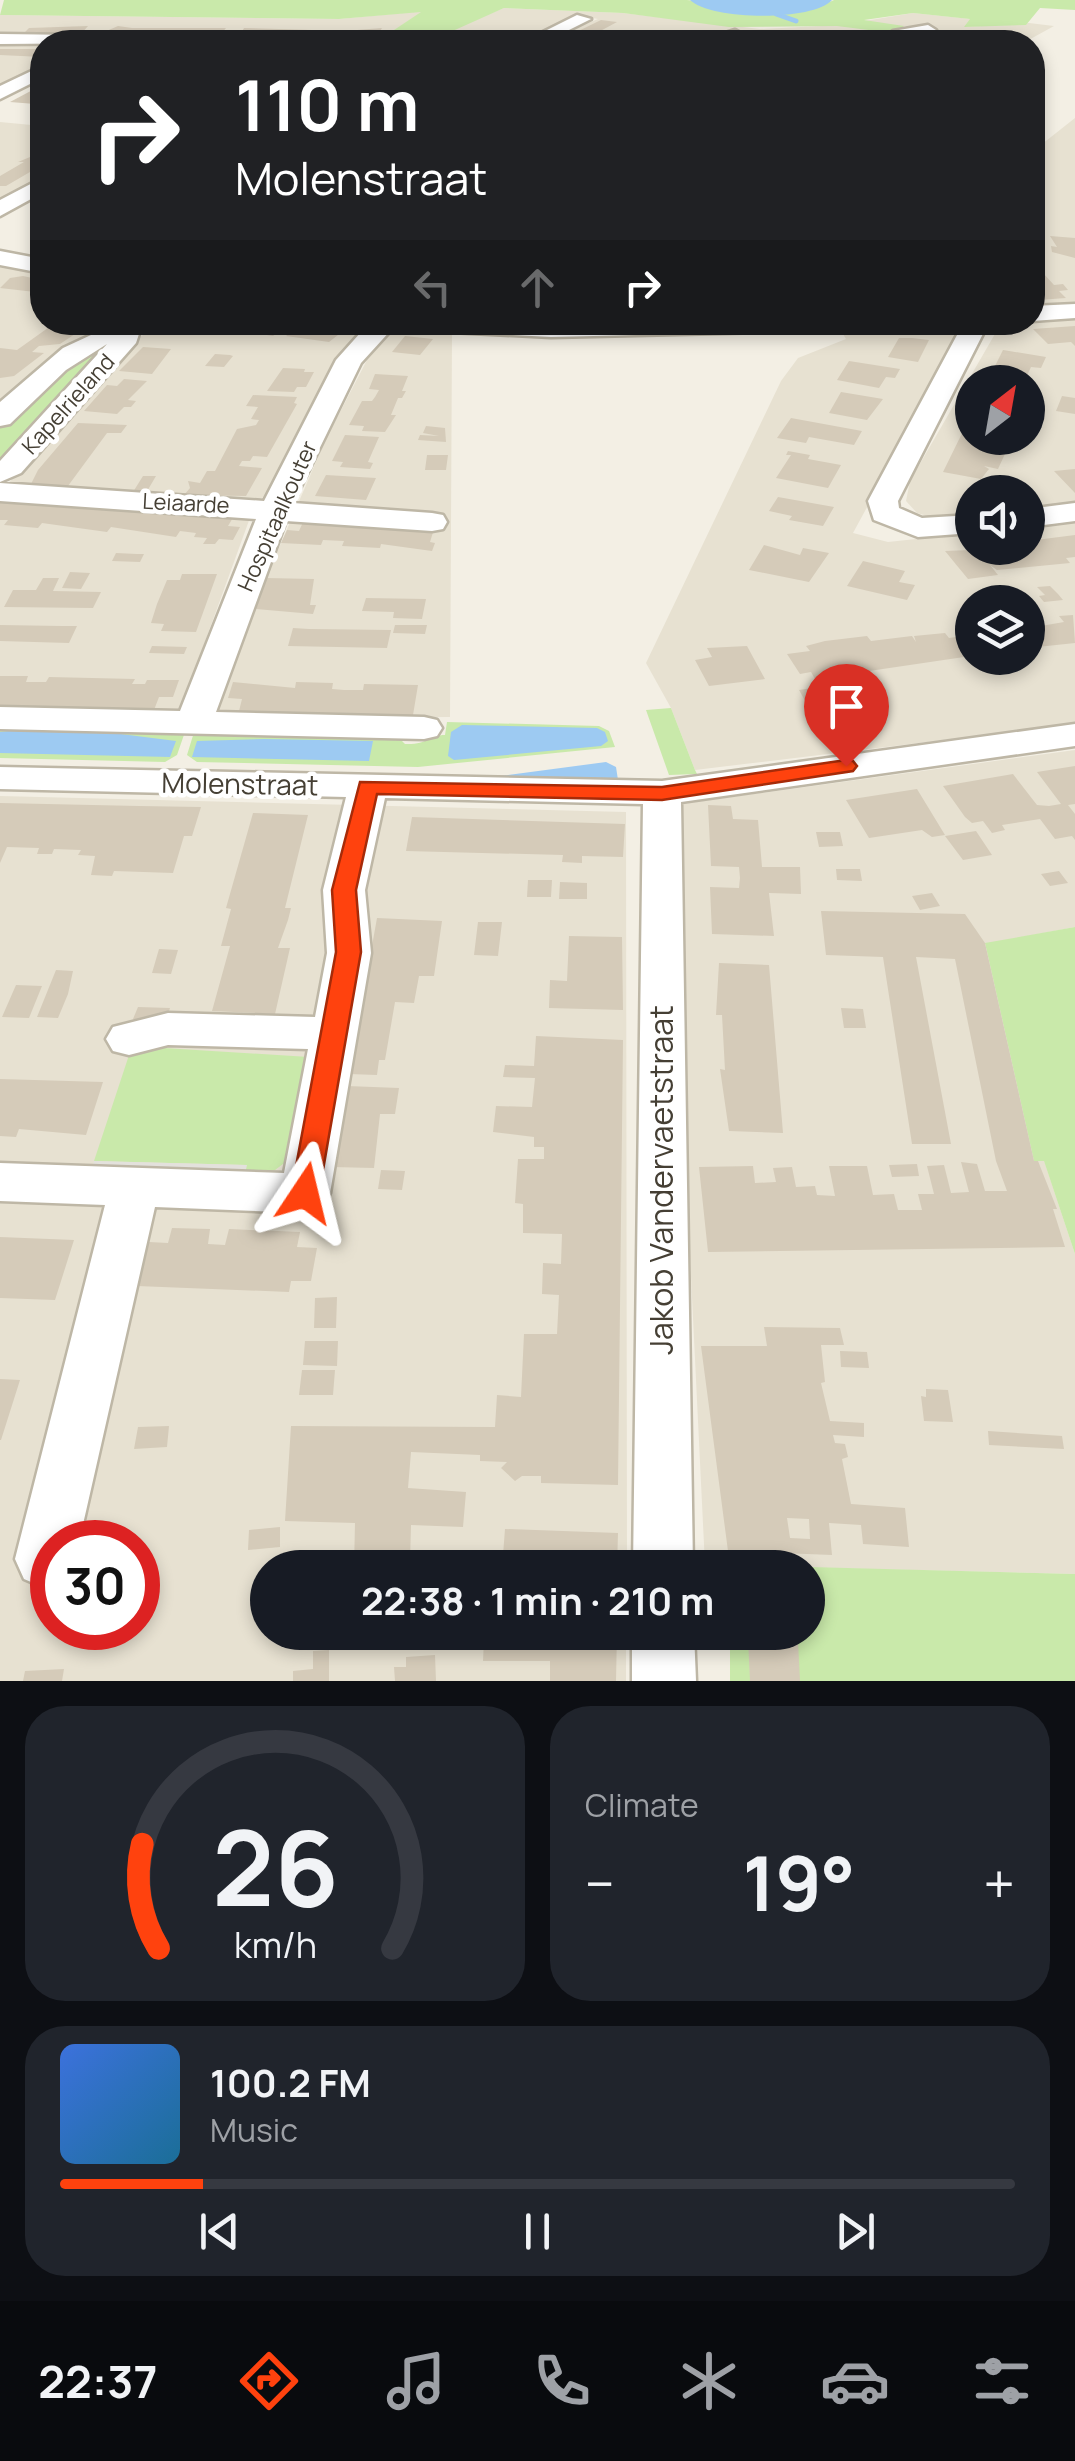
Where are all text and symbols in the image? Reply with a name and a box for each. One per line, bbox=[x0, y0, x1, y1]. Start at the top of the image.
text: 110 m bbox=[235, 56, 419, 152]
icon: right bbox=[70, 70, 200, 200]
text: Molenstraat bbox=[235, 147, 487, 209]
icon: left bbox=[405, 260, 460, 315]
icon: ahead bbox=[510, 260, 565, 315]
icon: right bbox=[615, 260, 670, 315]
street label: Kapelrieland bbox=[15, 347, 121, 461]
north arrow bbox=[955, 365, 1045, 455]
map controls bbox=[955, 365, 1045, 675]
street label: Hospitaalkouter bbox=[230, 436, 324, 596]
button: sound bbox=[955, 475, 1045, 565]
street label: Leiaarde bbox=[142, 486, 230, 520]
button: layers bbox=[955, 585, 1045, 675]
pin bbox=[804, 664, 889, 767]
icon: arrive bbox=[819, 679, 874, 734]
street label: Molenstraat bbox=[161, 763, 319, 803]
street label: Jakob Vandervaetstraat bbox=[639, 1005, 683, 1355]
position arrow bbox=[253, 1141, 357, 1245]
speed limit sign: 30 bbox=[30, 1520, 160, 1650]
text: 22:38 · 1 min · 210 m bbox=[361, 1574, 714, 1626]
text: Climate bbox=[585, 1783, 699, 1827]
text: 26 bbox=[212, 1795, 338, 1937]
text: 19° bbox=[742, 1831, 856, 1934]
text: − bbox=[585, 1845, 615, 1921]
text: + bbox=[983, 1845, 1015, 1921]
text: km/h bbox=[233, 1920, 317, 1969]
text: 100.2 FM bbox=[210, 2056, 371, 2108]
text: Music bbox=[210, 2108, 298, 2152]
icon: previous bbox=[192, 2204, 247, 2259]
icon: pause bbox=[510, 2204, 565, 2259]
icon: next bbox=[828, 2204, 883, 2259]
icon: directions bbox=[234, 2346, 304, 2416]
icon: music bbox=[381, 2346, 451, 2416]
icon: phone bbox=[527, 2346, 597, 2416]
icon: climate bbox=[674, 2346, 744, 2416]
icon: car bbox=[820, 2346, 890, 2416]
icon: filters bbox=[967, 2346, 1037, 2416]
text: 22:37 bbox=[38, 2350, 157, 2412]

